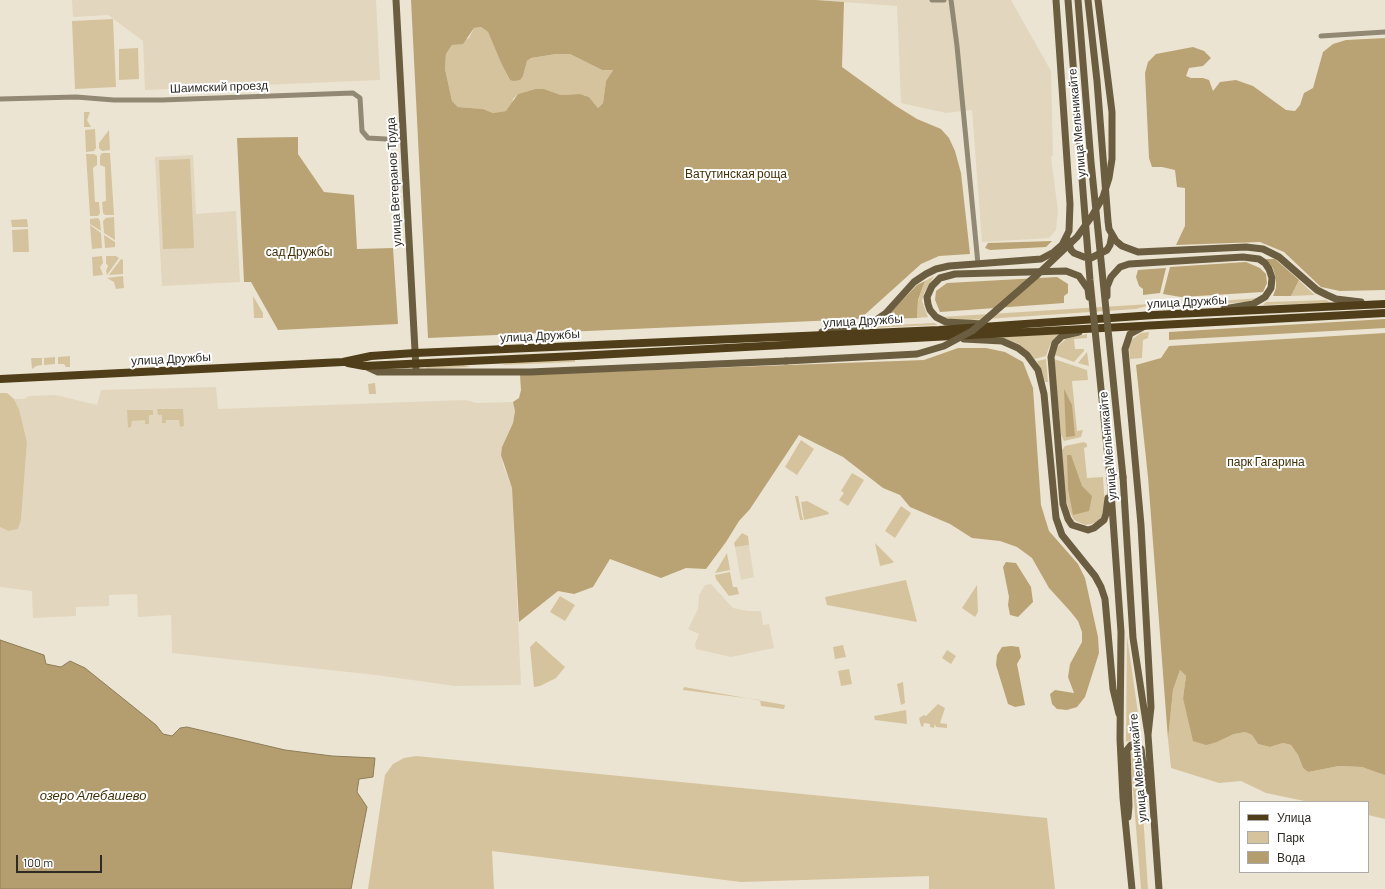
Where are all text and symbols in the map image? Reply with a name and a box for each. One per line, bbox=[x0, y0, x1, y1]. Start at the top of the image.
street label: улица Мельникайте bbox=[1065, 68, 1089, 178]
street label: Шаимский проезд bbox=[170, 78, 268, 96]
street label: улица Ветеранов Труда bbox=[383, 117, 405, 247]
park label: Ватутинская роща bbox=[685, 167, 787, 181]
park label: сад Дружбы bbox=[266, 245, 332, 259]
street label: улица Дружбы bbox=[1147, 293, 1227, 311]
street label: улица Дружбы bbox=[823, 312, 903, 330]
street label: улица Дружбы bbox=[500, 327, 580, 345]
street label: улица Дружбы bbox=[131, 350, 211, 368]
street label: улица Мельникайте bbox=[1096, 391, 1120, 501]
park label: парк Гагарина bbox=[1227, 455, 1305, 469]
street label: улица Мельникайте bbox=[1126, 713, 1150, 823]
water label: озеро Алебашево bbox=[40, 788, 146, 804]
legend bbox=[1239, 801, 1369, 873]
text: Улица bbox=[1277, 810, 1311, 824]
text: Парк bbox=[1277, 830, 1304, 844]
scale bar bbox=[18, 847, 104, 873]
text: Вода bbox=[1277, 850, 1305, 864]
text: 100 m bbox=[23, 855, 53, 869]

